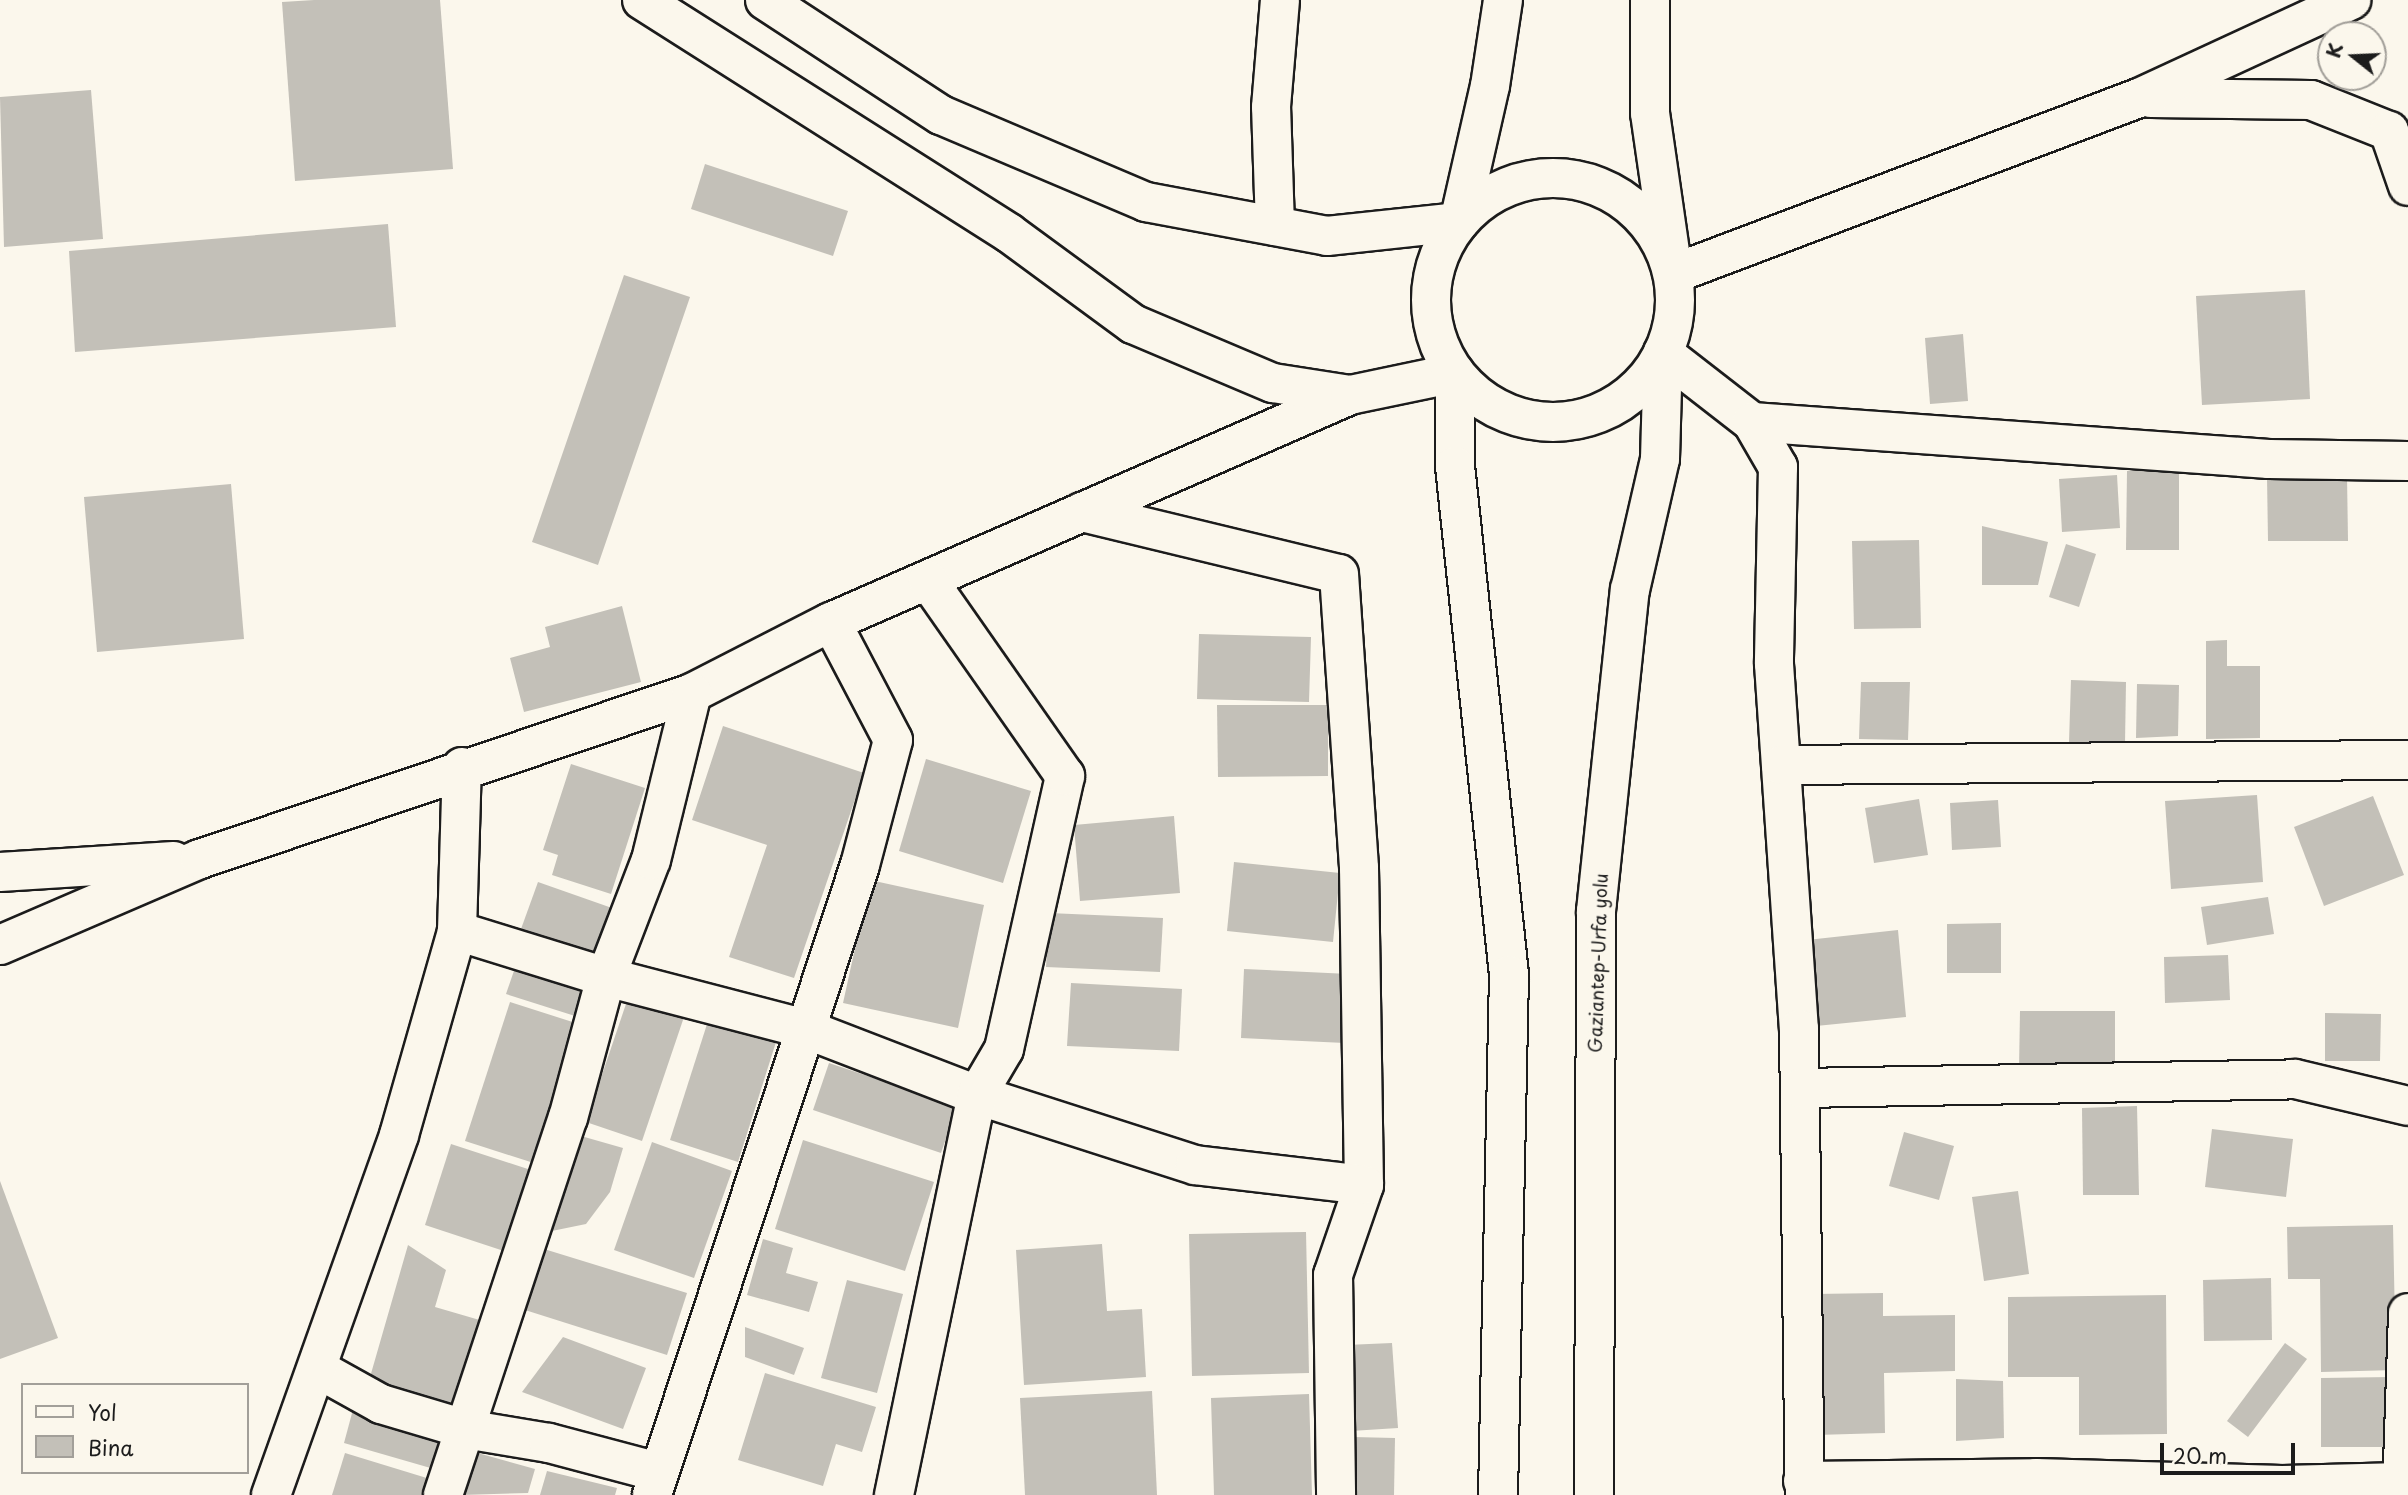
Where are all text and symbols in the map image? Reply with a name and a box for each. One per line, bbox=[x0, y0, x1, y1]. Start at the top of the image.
north arrow bbox=[2317, 21, 2387, 91]
text: K bbox=[2318, 39, 2349, 61]
street label: Gaziantep-Urfa yolu bbox=[1584, 872, 1612, 1054]
legend bbox=[21, 1383, 248, 1474]
text: Yol bbox=[88, 1396, 117, 1428]
scale bar bbox=[2163, 1428, 2298, 1472]
text: Bina bbox=[88, 1431, 133, 1463]
text: 20 m bbox=[2173, 1439, 2227, 1471]

